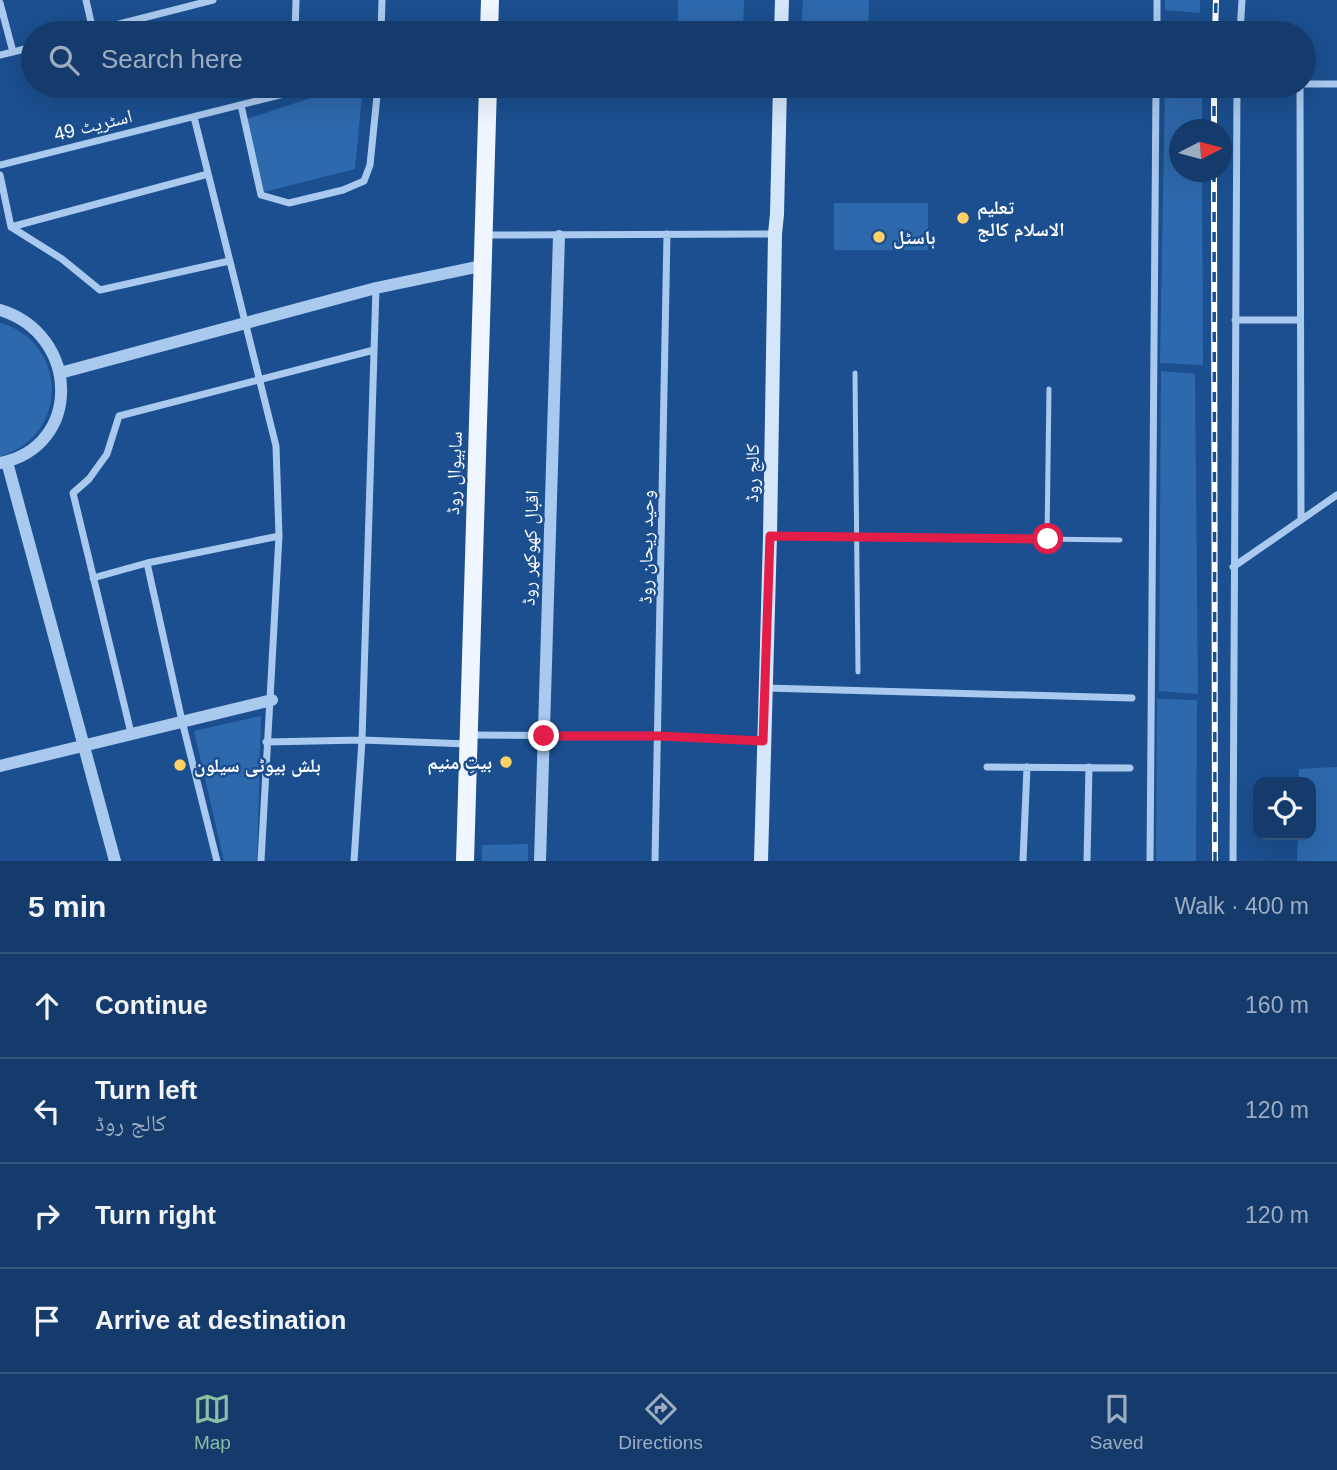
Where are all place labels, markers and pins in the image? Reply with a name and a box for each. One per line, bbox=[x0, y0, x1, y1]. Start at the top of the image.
place label: تعلیم الاسلام کالج bbox=[977, 197, 1065, 243]
marker: تعلیم الاسلام کالج bbox=[955, 210, 971, 226]
place label: ہاسٹل bbox=[893, 227, 936, 249]
marker: ہاسٹل bbox=[871, 229, 887, 245]
place label: بیتِ منیم bbox=[427, 752, 492, 775]
marker: بیتِ منیم bbox=[498, 754, 514, 770]
place label: بلش بیوٹی سیلون bbox=[194, 755, 321, 777]
marker: بلش بیوٹی سیلون bbox=[172, 757, 188, 773]

